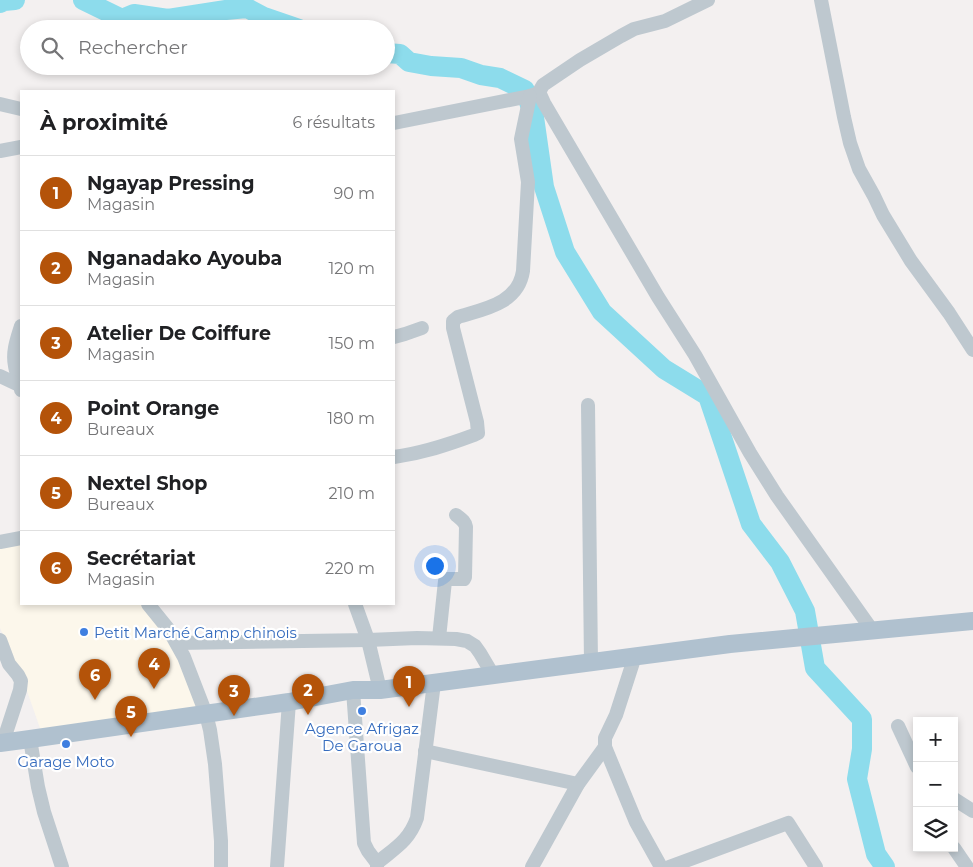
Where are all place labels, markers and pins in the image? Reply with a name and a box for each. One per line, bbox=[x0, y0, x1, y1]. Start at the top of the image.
place label: Petit Marché Camp chinois bbox=[94, 623, 297, 642]
marker: Petit Marché Camp chinois bbox=[78, 626, 90, 638]
pin: 4 bbox=[138, 648, 170, 689]
pin: 6 bbox=[79, 659, 111, 700]
pin: 1 bbox=[393, 666, 425, 707]
pin: 2 bbox=[292, 674, 324, 715]
pin: 3 bbox=[218, 675, 250, 716]
pin: 5 bbox=[115, 696, 147, 737]
marker: Agence Afrigaz De Garoua bbox=[356, 705, 368, 717]
place label: Agence Afrigaz De Garoua bbox=[305, 719, 419, 755]
marker: Garage Moto bbox=[60, 738, 72, 750]
place label: Garage Moto bbox=[18, 752, 114, 771]

